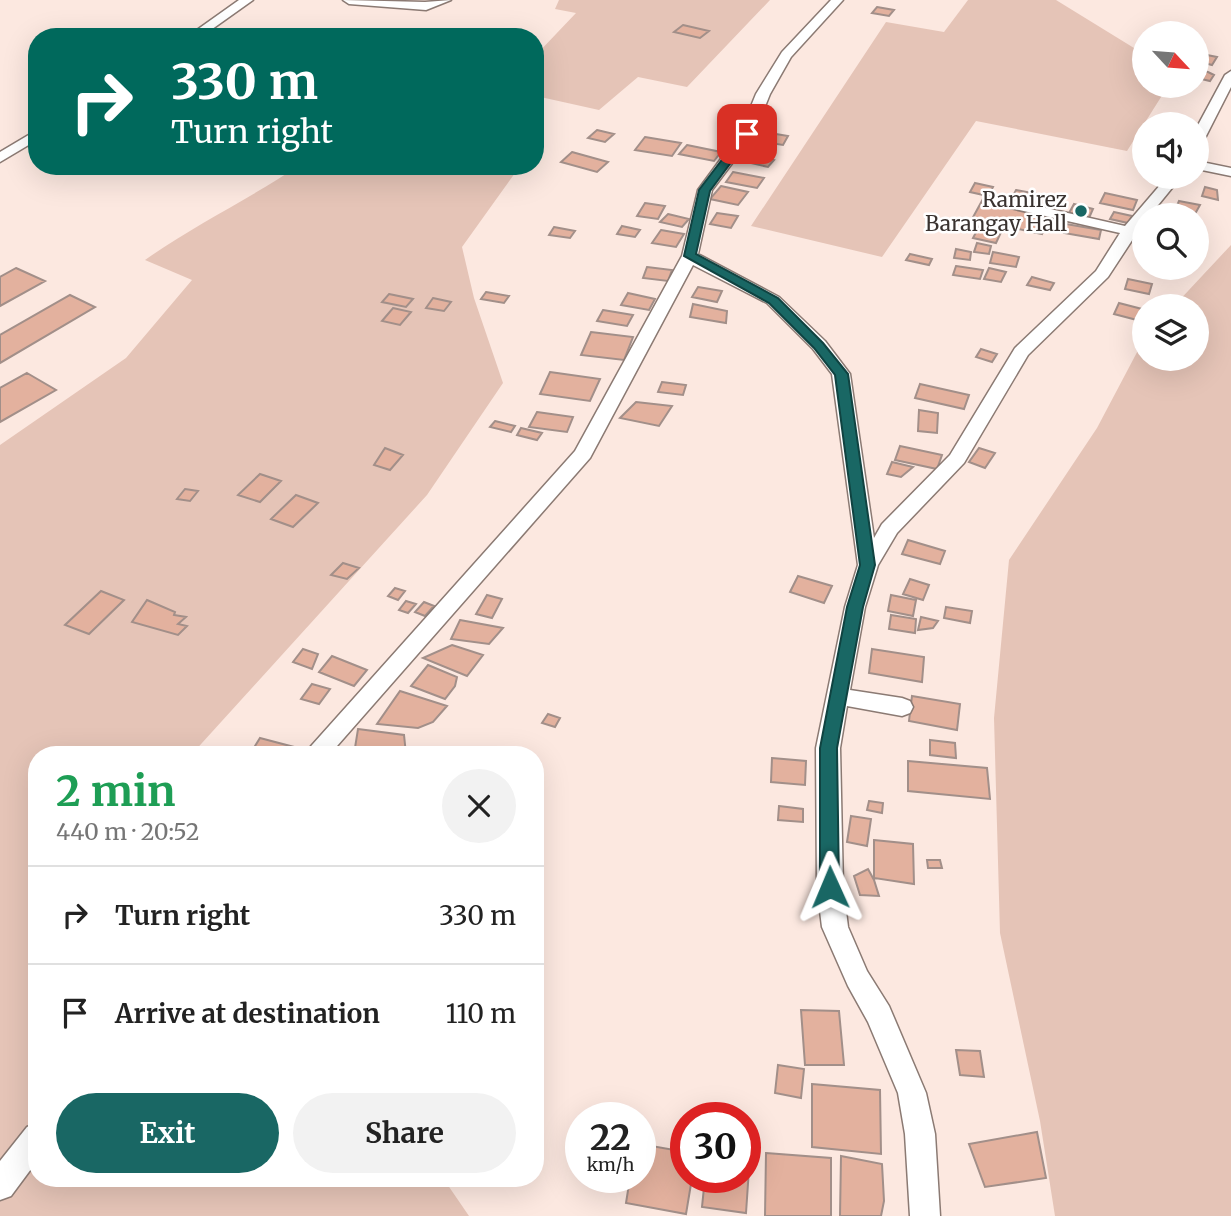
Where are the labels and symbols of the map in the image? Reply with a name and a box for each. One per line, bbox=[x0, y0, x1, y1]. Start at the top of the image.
north arrow bbox=[1132, 21, 1209, 98]
pin bbox=[717, 104, 777, 164]
place label: Ramirez Barangay Hall bbox=[925, 186, 1067, 237]
marker: Ramirez Barangay Hall bbox=[1073, 203, 1089, 219]
position arrow bbox=[793, 850, 867, 924]
speed limit sign: 30 bbox=[670, 1102, 761, 1193]

